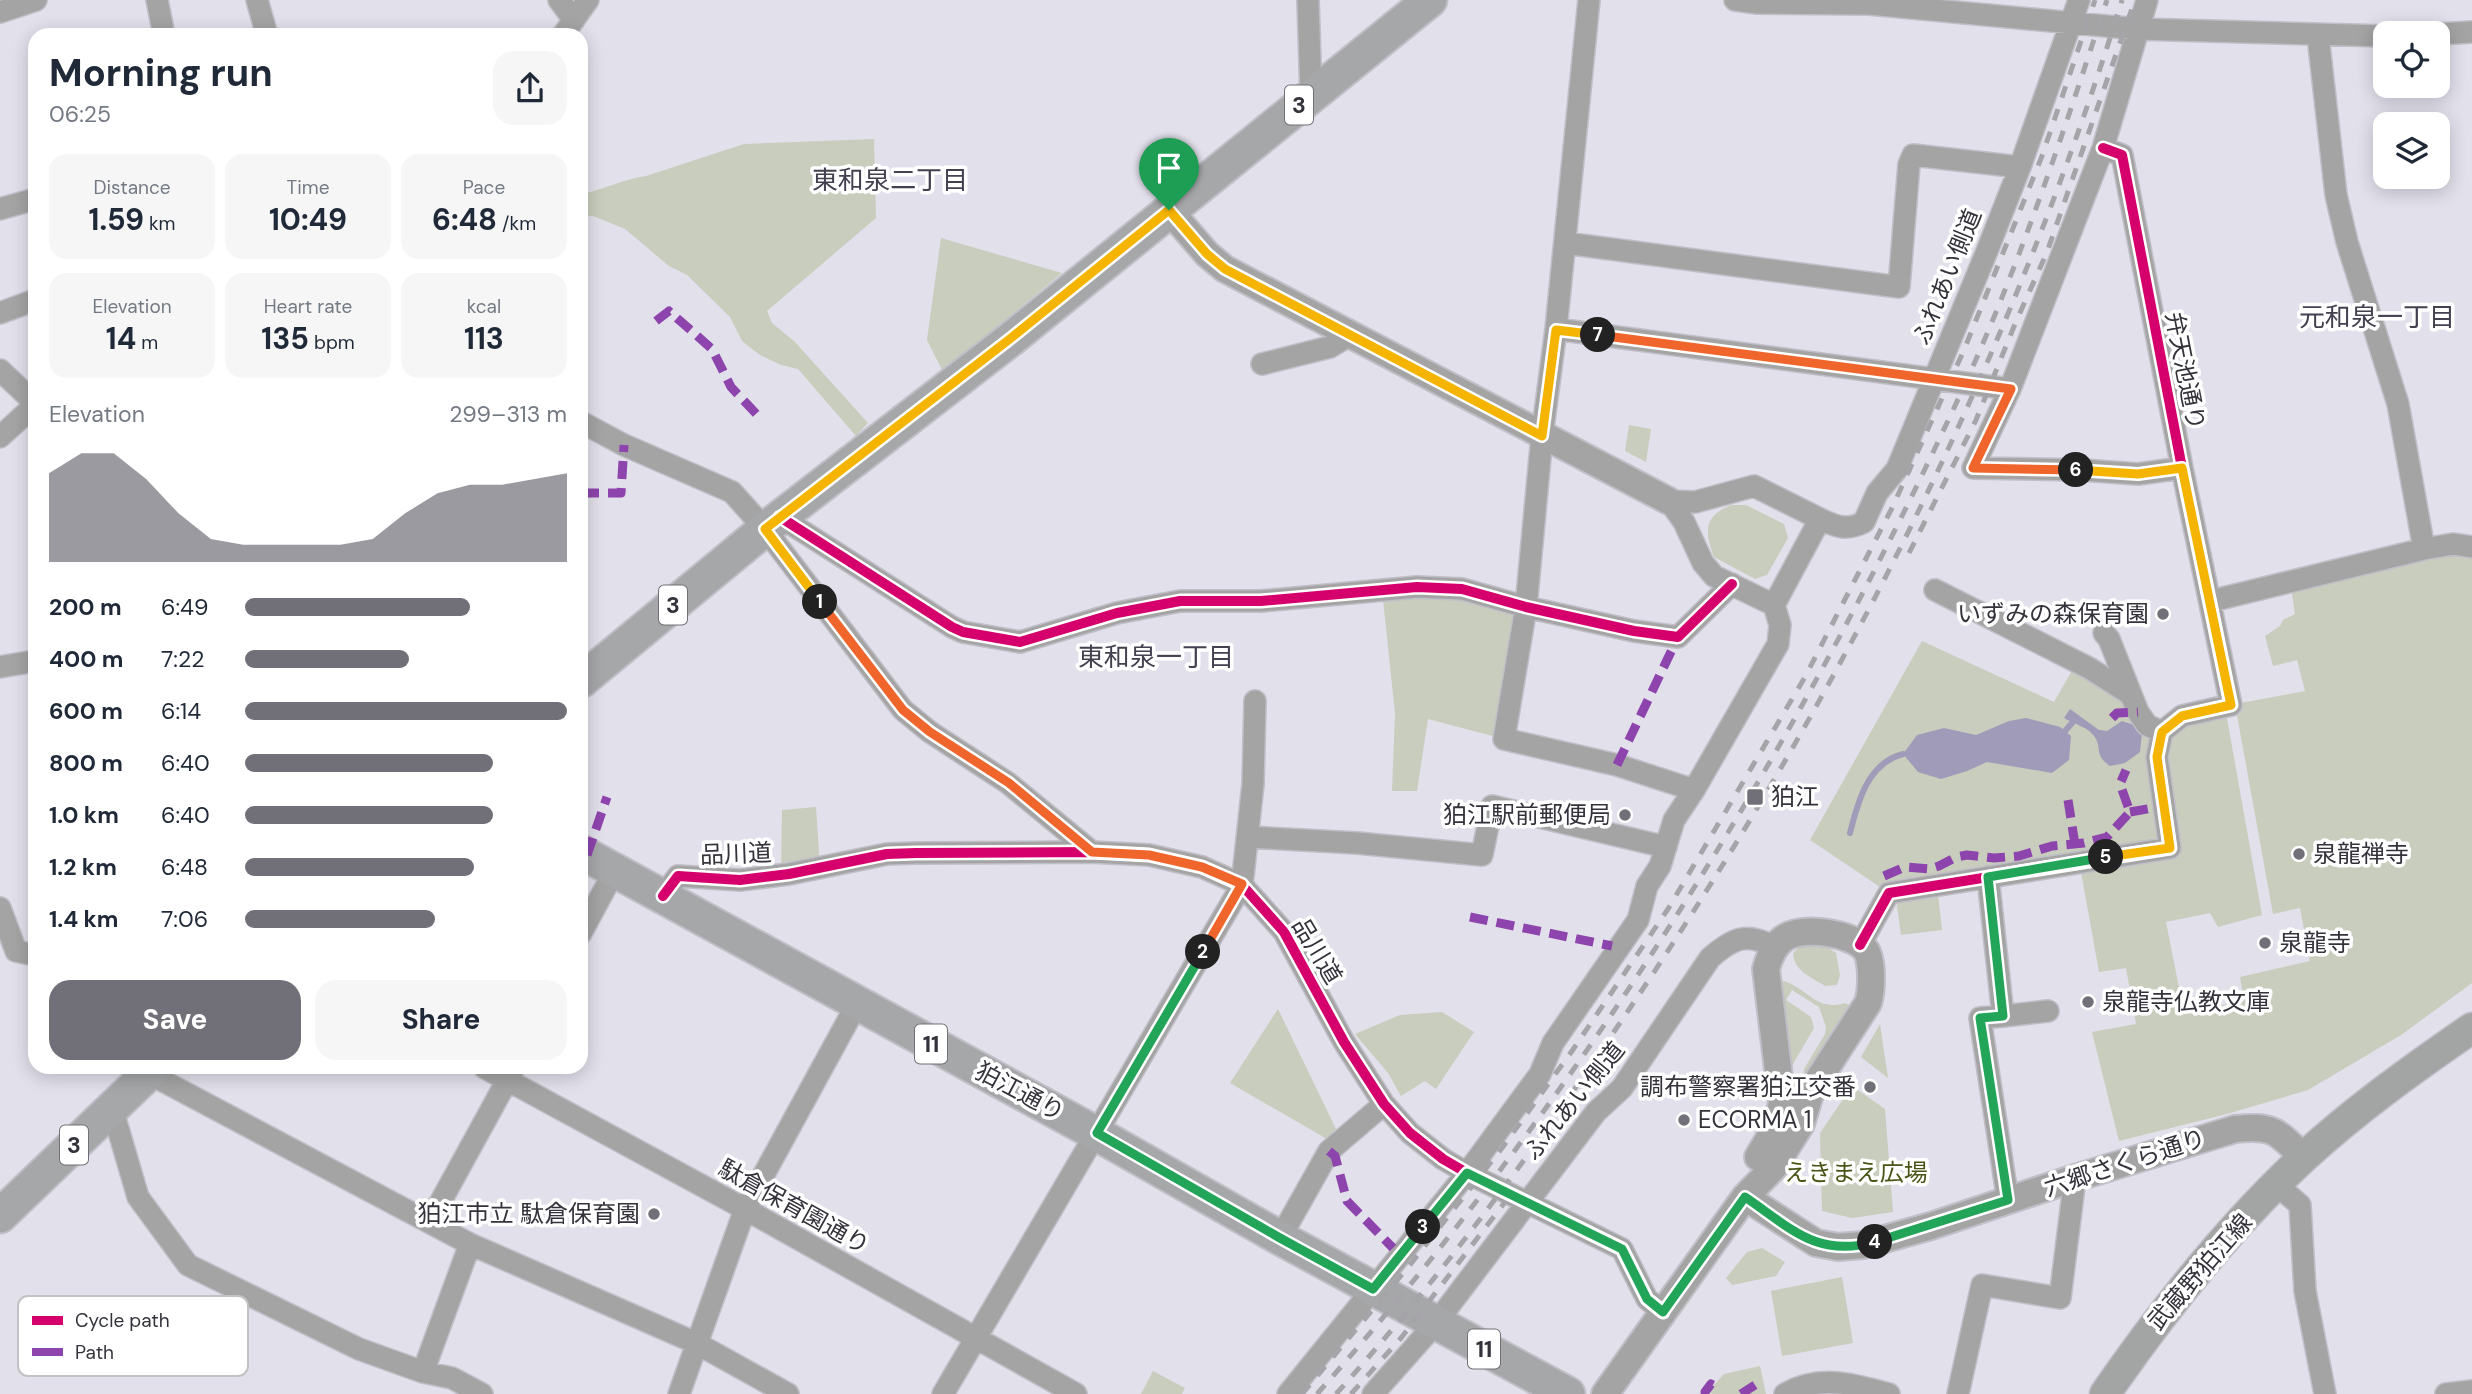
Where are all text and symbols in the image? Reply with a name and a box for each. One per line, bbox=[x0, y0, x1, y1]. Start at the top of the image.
map controls bbox=[2373, 21, 2450, 189]
button: locate bbox=[2373, 21, 2450, 98]
text: Morning run bbox=[49, 48, 273, 98]
button: share bbox=[493, 51, 567, 125]
road number: 3 bbox=[1285, 86, 1313, 124]
text: 06:25 bbox=[49, 99, 111, 129]
button: layers bbox=[2373, 112, 2450, 189]
pin bbox=[1139, 138, 1199, 210]
icon: arrive bbox=[1150, 149, 1188, 187]
district label: 東和泉二丁目 bbox=[812, 163, 968, 197]
text: Distance bbox=[93, 175, 171, 200]
text: Time bbox=[287, 175, 329, 200]
text: Pace bbox=[463, 175, 505, 200]
text: 1.59 bbox=[88, 200, 144, 239]
text: 10:49 bbox=[269, 200, 347, 239]
text: 6:48 bbox=[432, 200, 497, 239]
street label: ふれあい側道 bbox=[1905, 204, 1988, 349]
text: km bbox=[144, 211, 176, 236]
text: /km bbox=[497, 211, 536, 236]
text: Elevation bbox=[92, 294, 172, 319]
text: Heart rate bbox=[264, 294, 352, 319]
text: kcal bbox=[467, 294, 501, 319]
district label: 元和泉一丁目 bbox=[2299, 300, 2455, 334]
street label: 弁天池通り bbox=[2159, 309, 2212, 433]
pin: 7 bbox=[1580, 318, 1616, 352]
text: 14 bbox=[106, 319, 136, 358]
text: 135 bbox=[261, 319, 309, 358]
text: 113 bbox=[464, 319, 504, 358]
text: 7 bbox=[1592, 322, 1603, 347]
text: m bbox=[136, 330, 158, 355]
text: bpm bbox=[309, 330, 355, 355]
text: Elevation bbox=[49, 399, 145, 429]
text: 299–313 m bbox=[449, 399, 567, 429]
pin: 6 bbox=[2058, 452, 2094, 488]
text: 6 bbox=[2069, 457, 2082, 482]
pin: 1 bbox=[802, 584, 838, 620]
road number: 3 bbox=[659, 586, 687, 624]
text: 1 bbox=[816, 589, 823, 614]
text: 200 m bbox=[49, 592, 122, 622]
text: 6:49 bbox=[161, 592, 209, 622]
place label: いずみの森保育園 bbox=[1957, 598, 2149, 629]
marker: いずみの森保育園 bbox=[2155, 606, 2171, 622]
district label: 東和泉一丁目 bbox=[1078, 640, 1234, 674]
text: 400 m bbox=[49, 644, 123, 674]
text: 7:22 bbox=[161, 644, 204, 674]
text: 600 m bbox=[49, 696, 123, 726]
text: 6:14 bbox=[161, 696, 201, 726]
text: 800 m bbox=[49, 748, 123, 778]
text: 6:40 bbox=[161, 748, 210, 778]
place label: 狛江 bbox=[1771, 781, 1819, 812]
marker: 狛江 bbox=[1745, 787, 1765, 807]
place label: 狛江駅前郵便局 bbox=[1443, 799, 1611, 830]
text: 1.0 km bbox=[49, 800, 119, 830]
text: 6:40 bbox=[161, 800, 210, 830]
marker: 狛江駅前郵便局 bbox=[1617, 807, 1633, 823]
street label: 品川道 bbox=[699, 837, 773, 870]
place label: 泉龍禅寺 bbox=[2313, 838, 2409, 869]
pin: 5 bbox=[2088, 840, 2124, 874]
text: 5 bbox=[2100, 844, 2111, 869]
marker: 泉龍禅寺 bbox=[2291, 846, 2307, 862]
text: 1.2 km bbox=[49, 852, 117, 882]
text: 6:48 bbox=[161, 852, 208, 882]
text: 1.4 km bbox=[49, 904, 118, 934]
text: 7:06 bbox=[161, 904, 208, 934]
street label: 品川道 bbox=[1286, 912, 1349, 990]
place label: 泉龍寺 bbox=[2279, 927, 2351, 958]
pin: 2 bbox=[1186, 934, 1220, 970]
marker: 泉龍寺 bbox=[2257, 935, 2273, 951]
text: 2 bbox=[1197, 939, 1208, 964]
button: Save bbox=[49, 980, 301, 1060]
button: Share bbox=[315, 980, 567, 1060]
place label: 泉龍寺仏教文庫 bbox=[2102, 986, 2270, 1017]
marker: 泉龍寺仏教文庫 bbox=[2080, 994, 2096, 1010]
road number: 11 bbox=[915, 1024, 947, 1064]
street label: ふれあい側道 bbox=[1516, 1035, 1631, 1166]
street label: 狛江通り bbox=[971, 1055, 1070, 1128]
place label: 調布警察署狛江交番 bbox=[1640, 1071, 1856, 1102]
marker: 調布警察署狛江交番 bbox=[1862, 1079, 1878, 1095]
place label: ECORMA 1 bbox=[1698, 1104, 1812, 1135]
marker: ECORMA 1 bbox=[1676, 1112, 1692, 1128]
street label: 六郷さくら通り bbox=[2040, 1122, 2210, 1203]
road number: 3 bbox=[60, 1126, 88, 1164]
street label: 駄倉保育園通り bbox=[713, 1152, 875, 1261]
park label: えきまえ広場 bbox=[1784, 1157, 1928, 1188]
place label: 狛江市立 駄倉保育園 bbox=[418, 1198, 640, 1229]
marker: 狛江市立 駄倉保育園 bbox=[646, 1206, 662, 1222]
street label: 武蔵野狛江線 bbox=[2141, 1207, 2259, 1336]
pin: 3 bbox=[1406, 1210, 1440, 1244]
text: 3 bbox=[1417, 1214, 1428, 1239]
pin: 4 bbox=[1857, 1224, 1892, 1260]
text: 4 bbox=[1868, 1229, 1881, 1254]
legend bbox=[18, 1296, 248, 1376]
text: Cycle path bbox=[75, 1308, 170, 1333]
road number: 11 bbox=[1468, 1330, 1500, 1368]
text: Path bbox=[75, 1340, 114, 1365]

